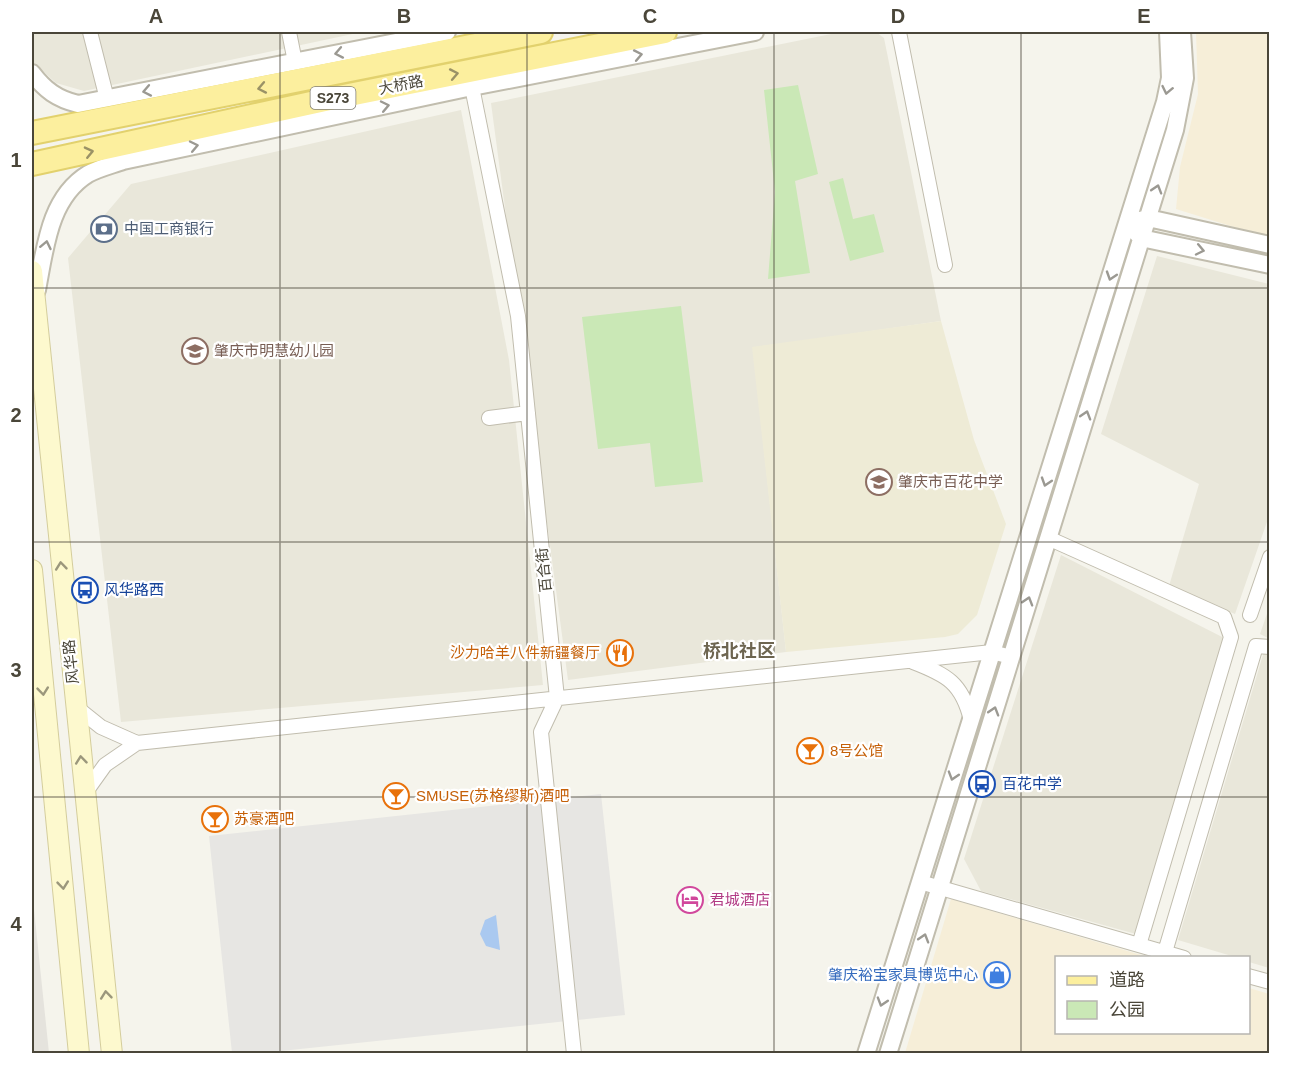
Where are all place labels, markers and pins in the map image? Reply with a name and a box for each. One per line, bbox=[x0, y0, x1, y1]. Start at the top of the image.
bank icon: 中国工商银行 bbox=[89, 214, 119, 244]
place label: 中国工商银行 bbox=[124, 220, 214, 237]
school or university icon: 肇庆市明慧幼儿园 bbox=[180, 336, 210, 366]
place label: 肇庆市明慧幼儿园 bbox=[214, 342, 334, 359]
school or university icon: 肇庆市百花中学 bbox=[864, 467, 894, 497]
place label: 肇庆市百花中学 bbox=[898, 473, 1003, 490]
bus stop icon: 风华路西 bbox=[70, 575, 100, 605]
place label: 风华路西 bbox=[104, 581, 164, 598]
restaurant icon: 沙力哈羊八件新疆餐厅 bbox=[605, 638, 635, 668]
place label: 沙力哈羊八件新疆餐厅 bbox=[450, 644, 600, 661]
bar icon: 8号公馆 bbox=[795, 736, 825, 766]
place label: 8号公馆 bbox=[830, 742, 883, 759]
bus stop icon: 百花中学 bbox=[967, 769, 997, 799]
place label: 百花中学 bbox=[1002, 775, 1062, 792]
bar icon: SMUSE(苏格缪斯)酒吧 bbox=[381, 781, 411, 811]
place label: SMUSE(苏格缪斯)酒吧 bbox=[416, 787, 569, 804]
bar icon: 苏豪酒吧 bbox=[200, 804, 230, 834]
place label: 苏豪酒吧 bbox=[234, 810, 294, 827]
hotel icon: 君城酒店 bbox=[675, 885, 705, 915]
place label: 君城酒店 bbox=[710, 891, 770, 908]
shop icon: 肇庆裕宝家具博览中心 bbox=[982, 960, 1012, 990]
place label: 肇庆裕宝家具博览中心 bbox=[828, 966, 978, 983]

